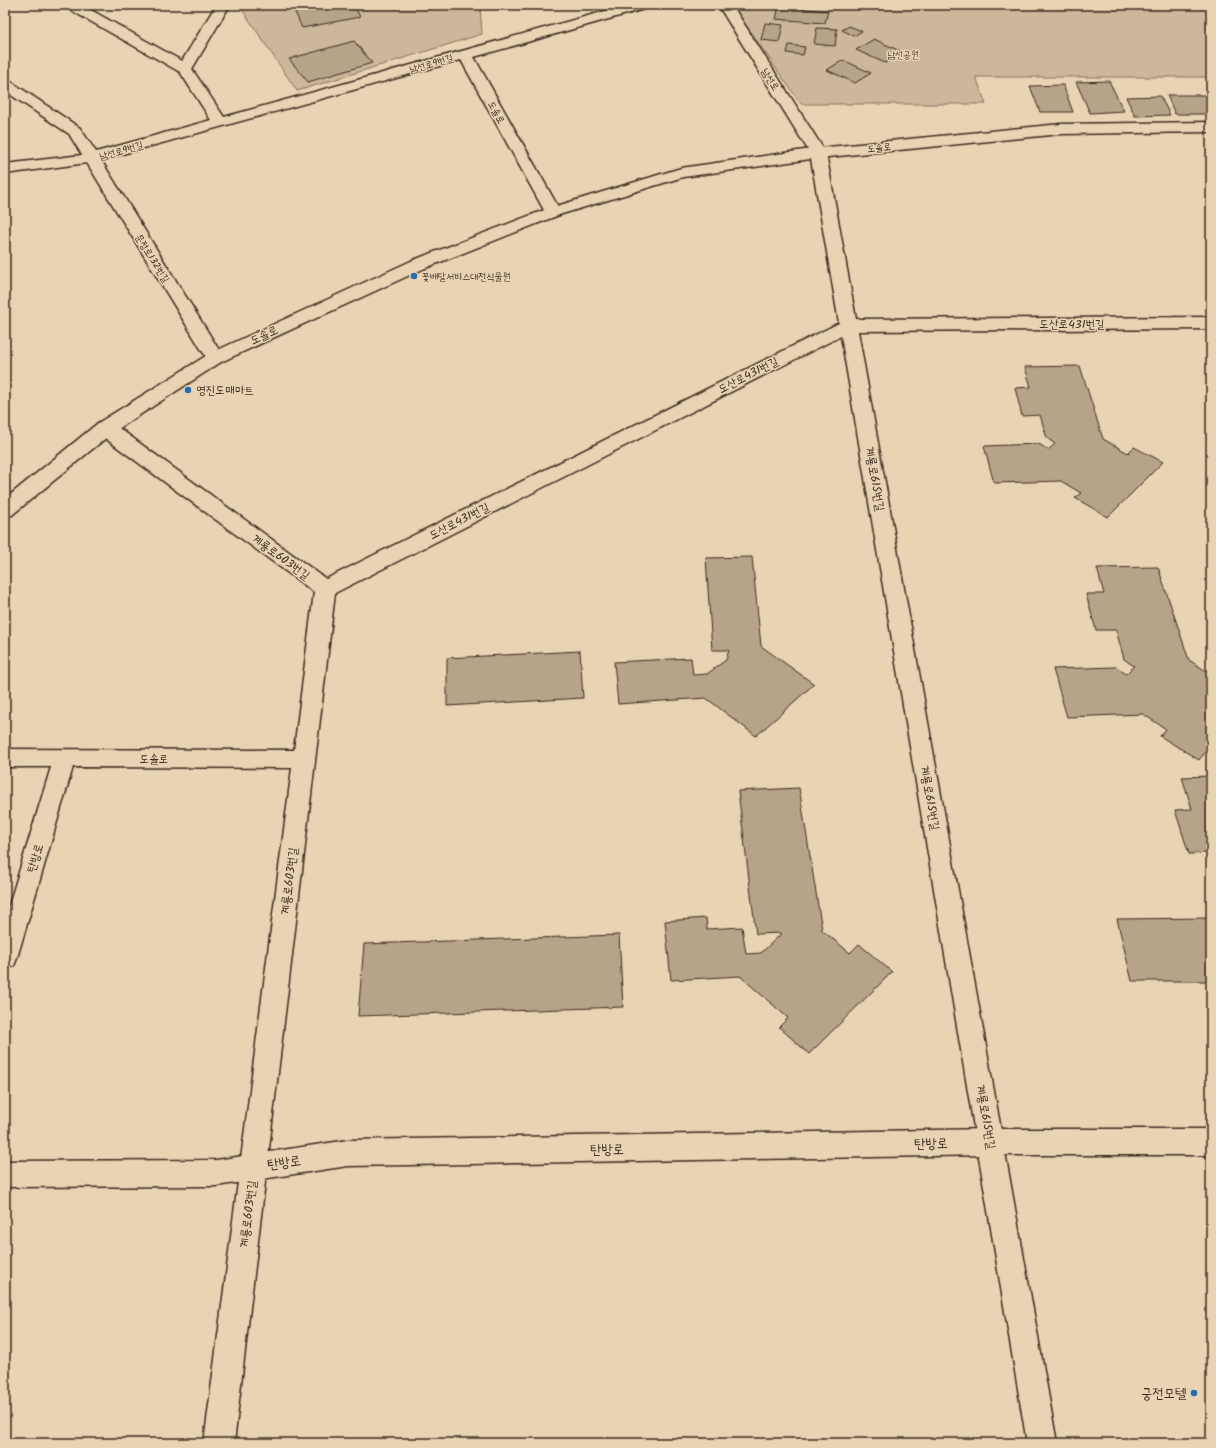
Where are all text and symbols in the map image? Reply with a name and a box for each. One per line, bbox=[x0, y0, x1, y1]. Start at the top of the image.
park label: 남선공원 bbox=[887, 47, 919, 63]
street label: 남선로9번길 bbox=[407, 50, 455, 78]
street label: 남선로 bbox=[757, 65, 783, 94]
street label: 도솔로 bbox=[483, 98, 509, 127]
street label: 남선로9번길 bbox=[97, 137, 145, 165]
street label: 도솔로 bbox=[866, 139, 892, 157]
street label: 문정로132번길 bbox=[131, 231, 173, 286]
place label: 꽃배달서비스대전식물원 bbox=[422, 269, 511, 285]
marker: 꽃배달서비스대전식물원 bbox=[409, 271, 419, 281]
street label: 도산로431번길 bbox=[1039, 315, 1105, 334]
street label: 도솔로 bbox=[247, 321, 281, 350]
street label: 도산로431번길 bbox=[715, 352, 782, 399]
place label: 영진도매마트 bbox=[196, 381, 254, 400]
marker: 영진도매마트 bbox=[183, 385, 193, 395]
street label: 계룡로615번길 bbox=[859, 445, 890, 513]
street label: 도산로431번길 bbox=[426, 498, 493, 545]
street label: 계룡로603번길 bbox=[248, 530, 314, 585]
street label: 도솔로 bbox=[140, 750, 168, 769]
street label: 계룡로615번길 bbox=[914, 764, 945, 832]
street label: 탄방로 bbox=[22, 842, 49, 875]
street label: 계룡로603번길 bbox=[276, 846, 303, 916]
street label: 계룡로615번길 bbox=[970, 1083, 1001, 1151]
street label: 탄방로 bbox=[914, 1133, 948, 1155]
street label: 탄방로 bbox=[590, 1139, 624, 1161]
street label: 탄방로 bbox=[266, 1150, 302, 1176]
street label: 계룡로603번길 bbox=[235, 1179, 262, 1249]
place label: 궁전모텔 bbox=[1141, 1383, 1187, 1405]
marker: 궁전모텔 bbox=[1189, 1388, 1199, 1398]

